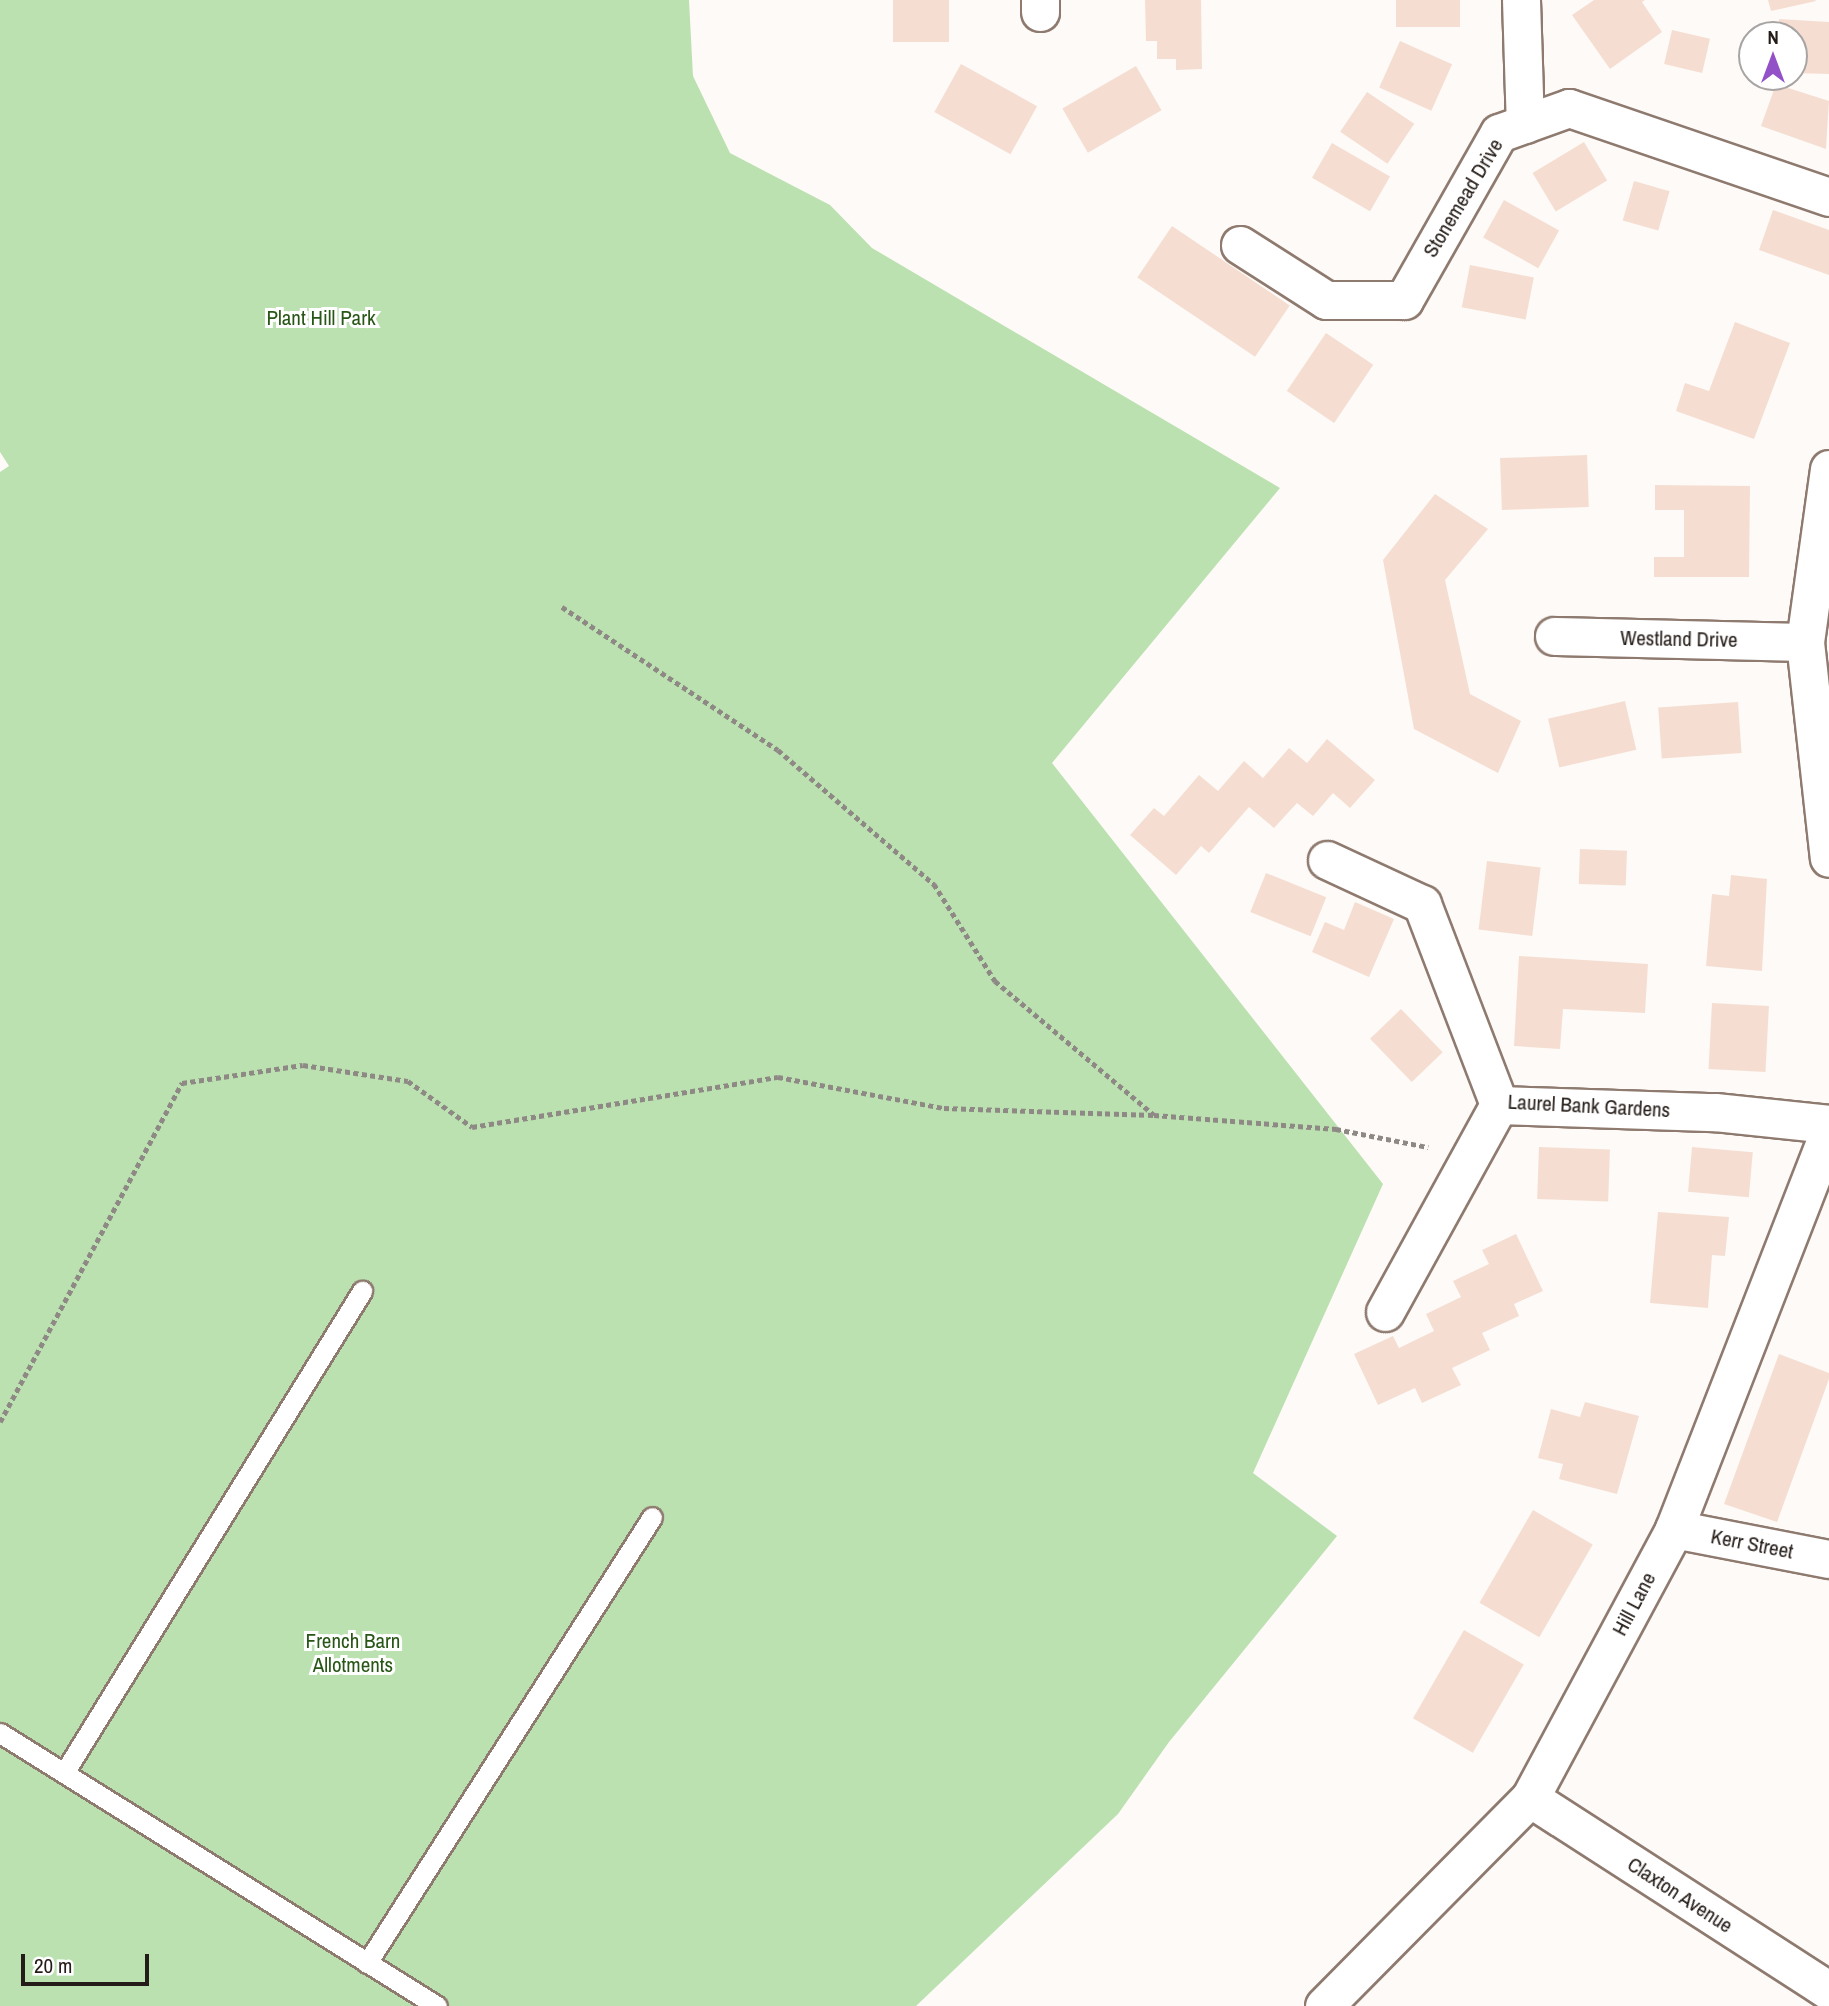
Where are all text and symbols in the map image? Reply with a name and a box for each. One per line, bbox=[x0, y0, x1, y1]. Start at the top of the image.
north arrow bbox=[1738, 21, 1808, 91]
text: N bbox=[1767, 24, 1779, 50]
street label: Stonemead Drive bbox=[1418, 134, 1508, 262]
park label: Plant Hill Park bbox=[266, 305, 376, 331]
street label: Westland Drive bbox=[1620, 625, 1738, 653]
street label: Laurel Bank Gardens bbox=[1507, 1089, 1671, 1123]
street label: Kerr Street bbox=[1709, 1524, 1795, 1564]
street label: Hill Lane bbox=[1607, 1568, 1661, 1640]
park label: French Barn Allotments bbox=[306, 1628, 400, 1678]
street label: Claxton Avenue bbox=[1622, 1851, 1738, 1939]
scale bar bbox=[24, 1940, 152, 1984]
text: 20 m bbox=[34, 1951, 72, 1980]

